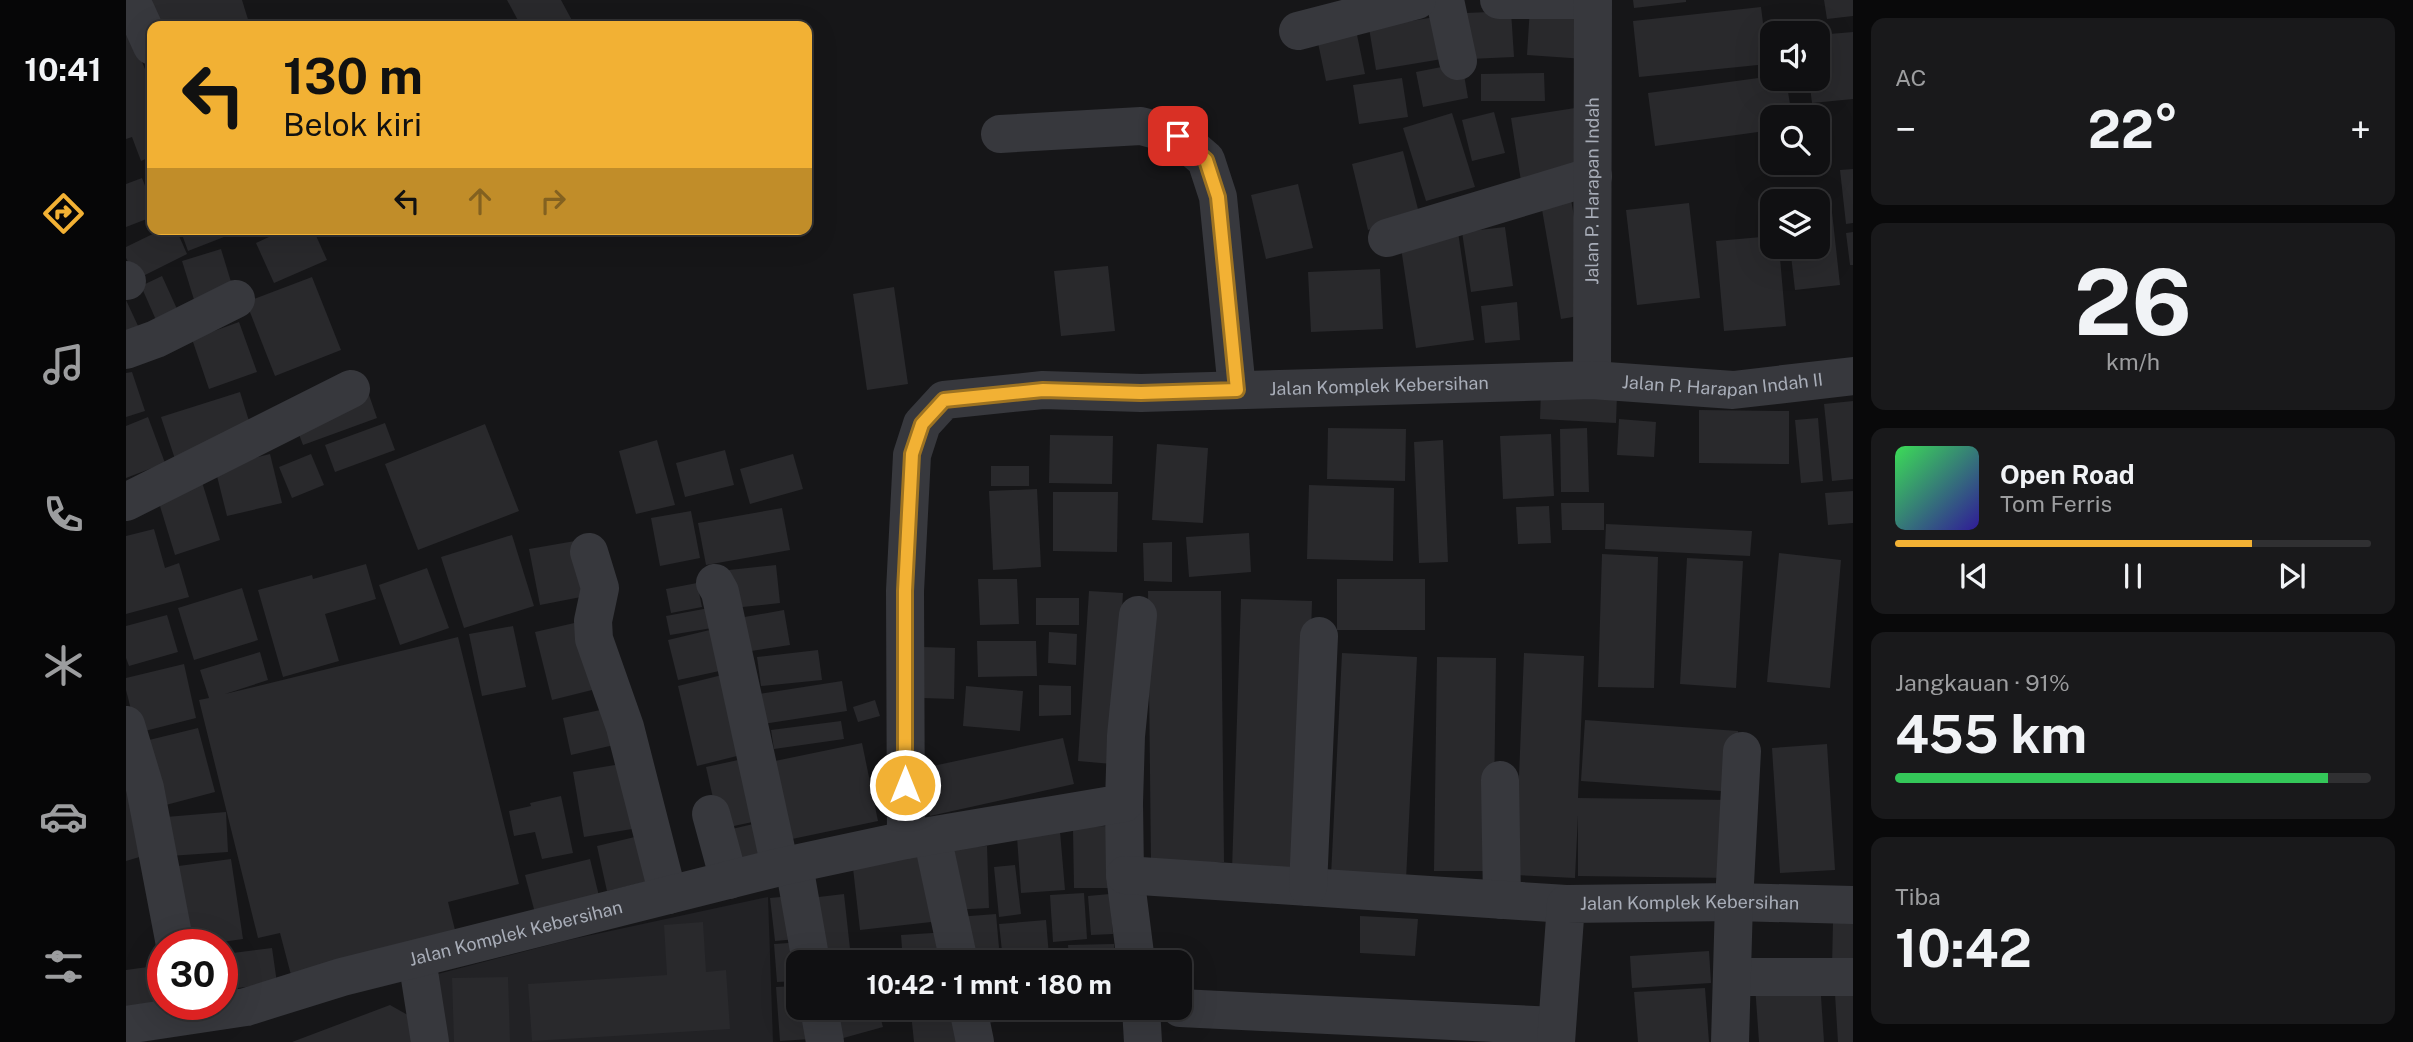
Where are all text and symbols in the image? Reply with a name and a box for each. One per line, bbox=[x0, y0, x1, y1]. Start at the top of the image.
map controls bbox=[1760, 21, 1830, 259]
button: sound bbox=[1760, 21, 1830, 91]
text: 130 m bbox=[283, 47, 423, 105]
icon: left bbox=[168, 49, 259, 140]
text: 10:41 bbox=[24, 51, 102, 88]
text: AC bbox=[1895, 64, 1926, 91]
street label: Jalan P. Harapan Indah bbox=[1581, 97, 1603, 285]
text: 22° bbox=[2088, 99, 2178, 160]
button: search bbox=[1760, 105, 1830, 175]
text: Belok kiri bbox=[283, 106, 422, 143]
pin bbox=[1148, 106, 1208, 166]
text: − bbox=[1895, 107, 1916, 152]
text: + bbox=[2350, 107, 2371, 152]
icon: arrive bbox=[1159, 117, 1197, 155]
icon: left bbox=[388, 182, 426, 220]
icon: ahead bbox=[461, 182, 499, 220]
icon: right bbox=[534, 182, 572, 220]
icon: directions bbox=[39, 189, 88, 238]
button: layers bbox=[1760, 189, 1830, 259]
text: 26 bbox=[2074, 249, 2192, 355]
icon: music bbox=[39, 340, 88, 389]
text: km/h bbox=[2106, 348, 2160, 375]
street label: Jalan P. Harapan Indah II bbox=[1621, 369, 1824, 400]
street label: Jalan Komplek Kebersihan bbox=[1269, 372, 1489, 399]
text: Open Road bbox=[2000, 459, 2135, 490]
icon: phone bbox=[39, 490, 88, 539]
text: Tom Ferris bbox=[2000, 490, 2112, 517]
icon: previous bbox=[1955, 557, 1993, 595]
icon: pause bbox=[2114, 557, 2152, 595]
icon: next bbox=[2273, 557, 2311, 595]
icon: climate bbox=[39, 641, 88, 690]
text: Jangkauan · 91% bbox=[1895, 669, 2070, 696]
text: 455 km bbox=[1895, 704, 2087, 765]
position arrow bbox=[868, 748, 942, 822]
icon: car bbox=[39, 792, 88, 841]
text: Tiba bbox=[1895, 883, 1941, 910]
street label: Jalan Komplek Kebersihan bbox=[1580, 891, 1800, 914]
street label: Jalan Komplek Kebersihan bbox=[407, 896, 624, 970]
text: 10:42 bbox=[1895, 918, 2032, 979]
speed limit sign: 30 bbox=[147, 929, 238, 1020]
icon: filters bbox=[39, 942, 88, 991]
text: 10:42 · 1 mnt · 180 m bbox=[866, 969, 1112, 1000]

